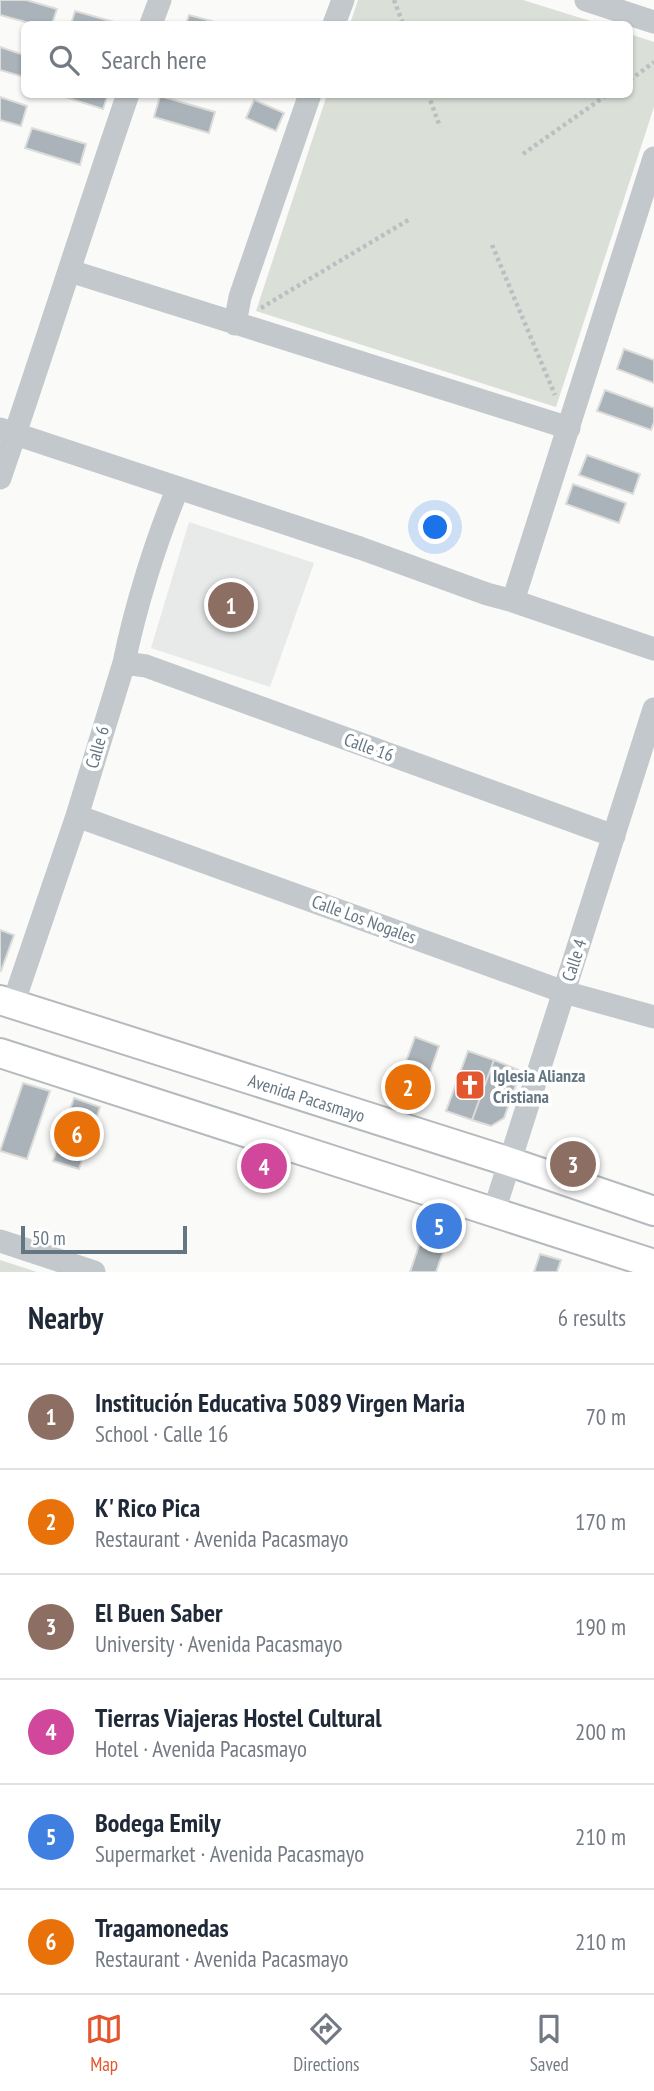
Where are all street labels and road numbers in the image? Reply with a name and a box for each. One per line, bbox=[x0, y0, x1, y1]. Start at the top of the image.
street label: Calle 6 bbox=[80, 723, 114, 771]
street label: Calle 16 bbox=[341, 727, 397, 767]
street label: Calle Los Nogales bbox=[309, 889, 419, 949]
street label: Calle 4 bbox=[556, 936, 592, 984]
street label: Avenida Pacasmayo bbox=[246, 1068, 368, 1127]

